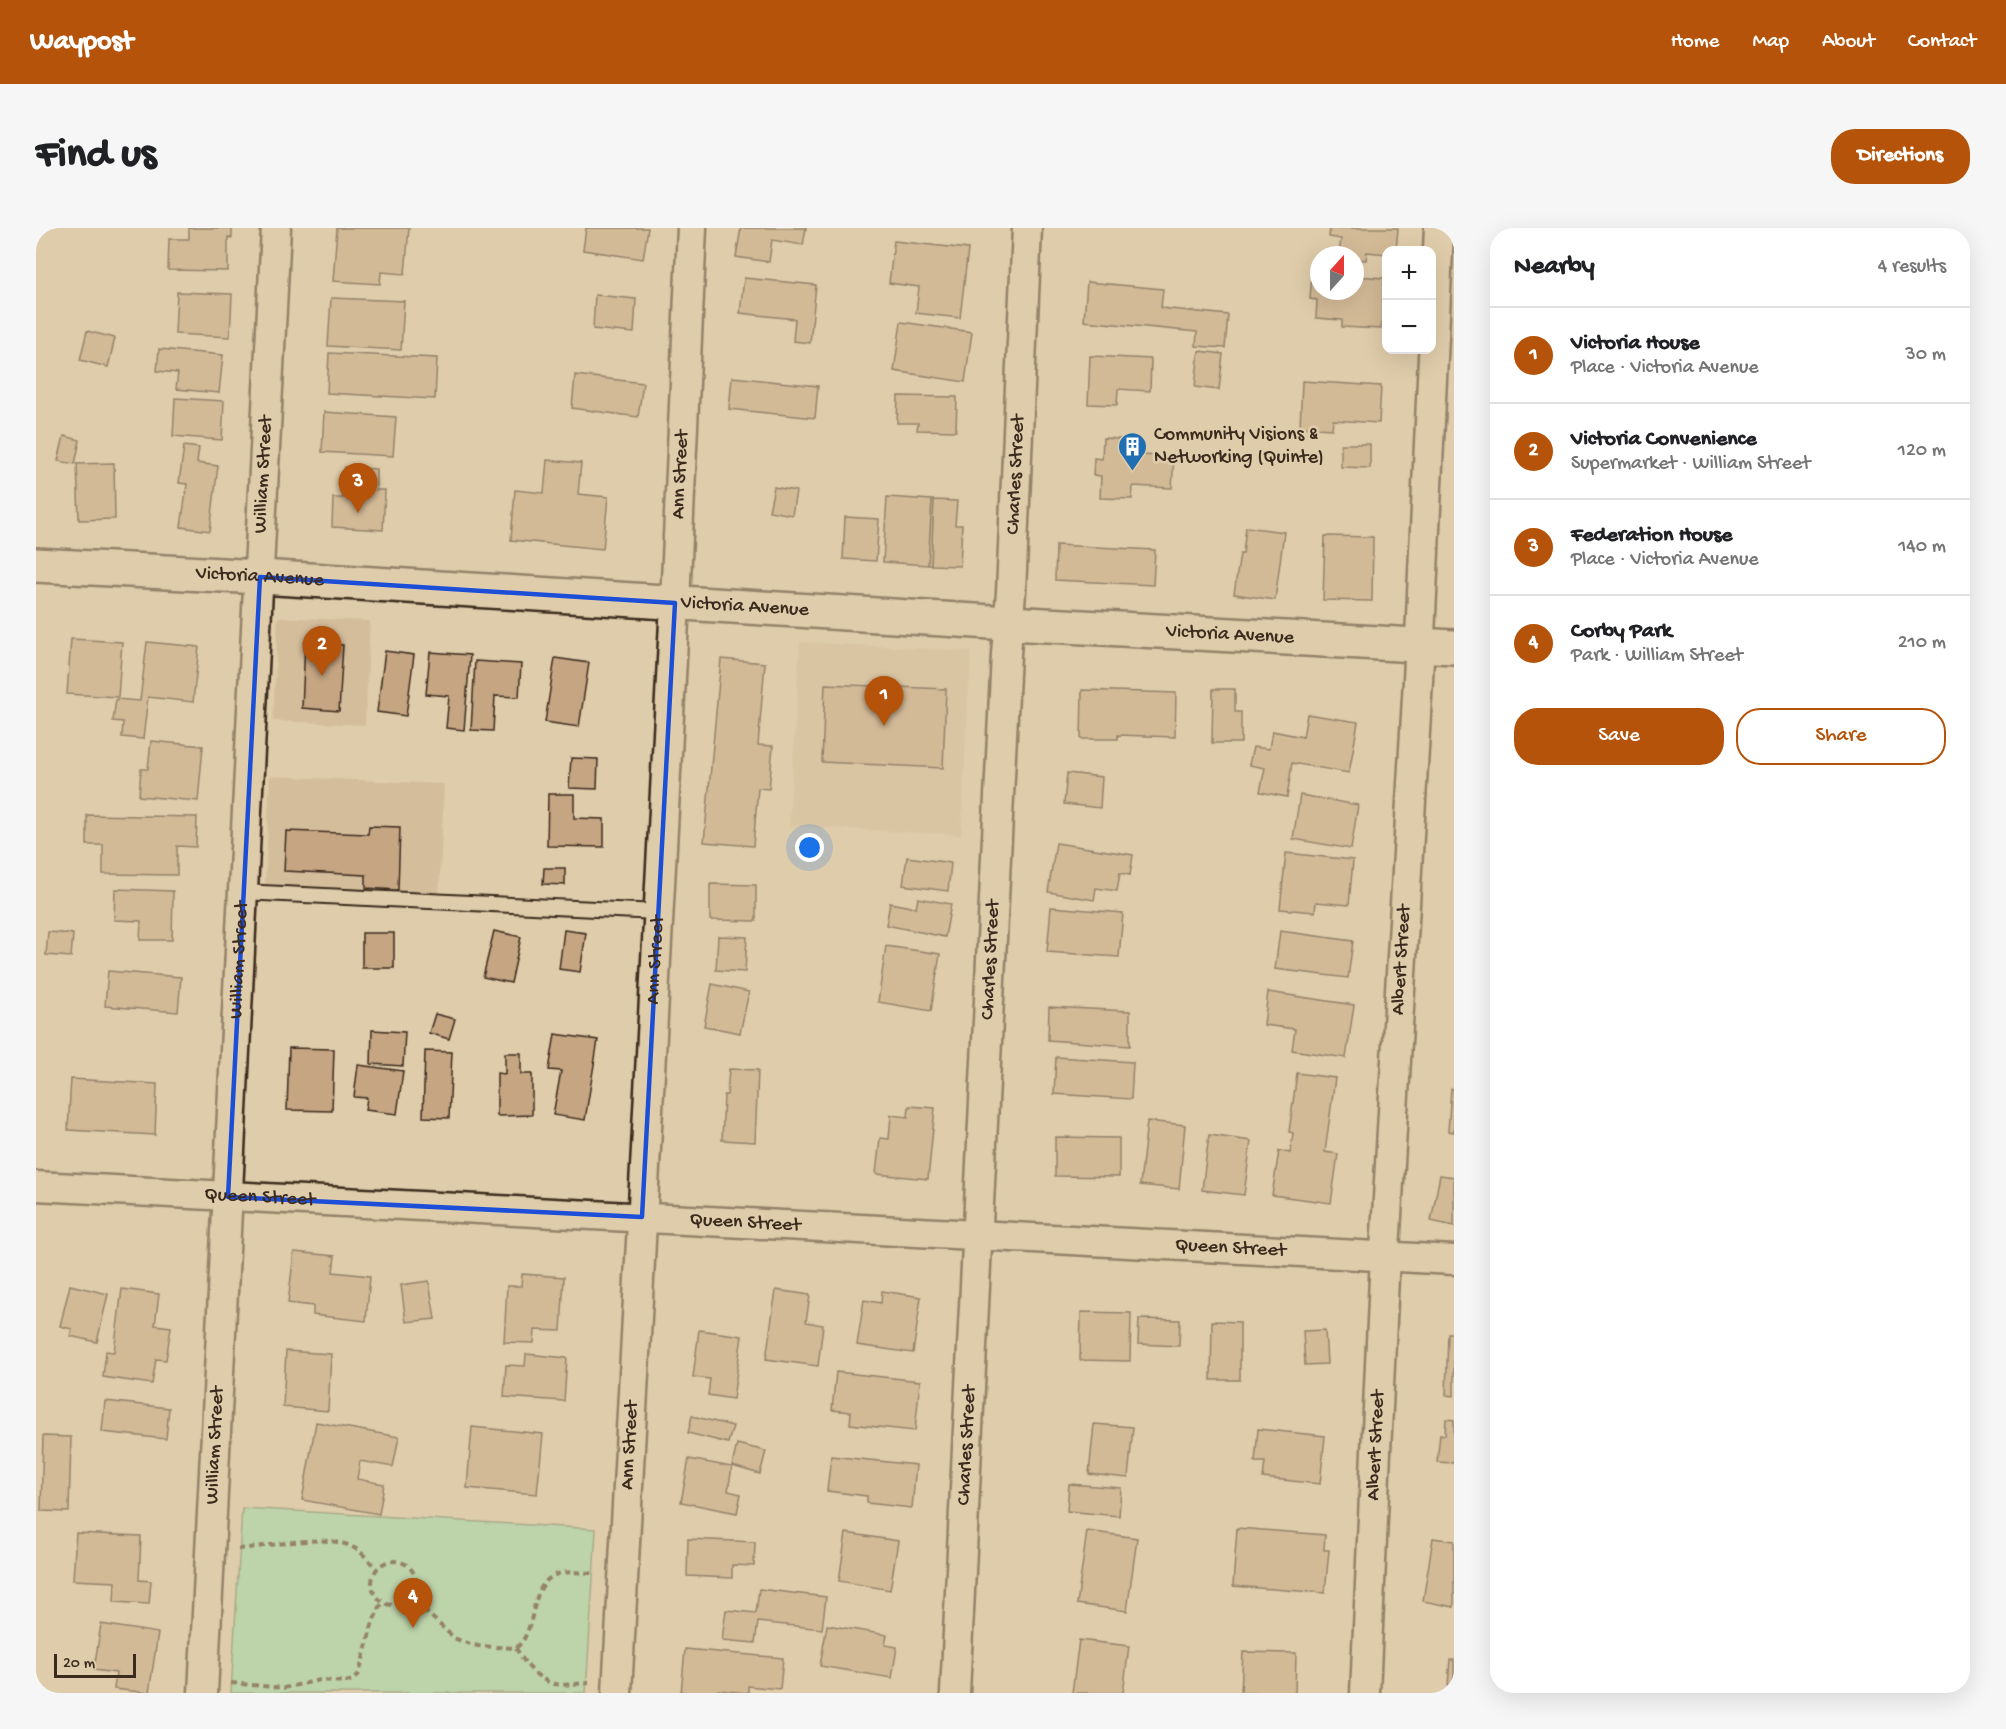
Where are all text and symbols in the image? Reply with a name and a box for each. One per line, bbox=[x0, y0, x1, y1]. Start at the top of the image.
text: Waypost bbox=[30, 26, 133, 59]
text: Home bbox=[1671, 30, 1719, 55]
text: Map bbox=[1752, 30, 1789, 55]
text: About bbox=[1822, 30, 1875, 55]
text: Contact bbox=[1908, 30, 1976, 55]
button: Directions bbox=[1831, 129, 1970, 184]
text: Find us bbox=[36, 132, 156, 181]
north arrow bbox=[1310, 246, 1364, 300]
map controls bbox=[1382, 246, 1436, 354]
button: + bbox=[1382, 246, 1436, 300]
text: Nearby bbox=[1514, 252, 1595, 283]
text: 4 results bbox=[1878, 256, 1946, 279]
button: − bbox=[1382, 300, 1436, 354]
text: Victoria House bbox=[1571, 331, 1700, 357]
text: 1 bbox=[1529, 344, 1538, 367]
text: 30 m bbox=[1905, 344, 1946, 367]
text: Place · Victoria Avenue bbox=[1571, 357, 1759, 380]
street label: Charles Street bbox=[1002, 412, 1030, 535]
street label: William Street bbox=[249, 413, 278, 534]
place label: Community Visions & Networking (Quinte) bbox=[1154, 424, 1324, 470]
text: Victoria Convenience bbox=[1571, 427, 1757, 453]
street label: Ann Street bbox=[667, 428, 694, 520]
building icon: Community Visions & Networking (Quinte) bbox=[1117, 430, 1149, 472]
text: 2 bbox=[1529, 440, 1538, 463]
text: 120 m bbox=[1898, 440, 1946, 463]
text: Supermarket · William Street bbox=[1571, 453, 1810, 476]
pin: 3 bbox=[338, 464, 378, 513]
text: Federation House bbox=[1571, 523, 1732, 549]
text: 3 bbox=[1528, 536, 1539, 559]
text: 140 m bbox=[1898, 536, 1946, 559]
text: Place · Victoria Avenue bbox=[1571, 549, 1759, 572]
street label: Victoria Avenue bbox=[194, 562, 325, 592]
street label: Victoria Avenue bbox=[679, 591, 810, 622]
text: Corby Park bbox=[1571, 619, 1672, 645]
street label: Victoria Avenue bbox=[1164, 620, 1295, 650]
pin: 2 bbox=[302, 626, 342, 676]
text: 4 bbox=[1529, 632, 1538, 655]
text: 210 m bbox=[1898, 632, 1946, 655]
text: Park · William Street bbox=[1571, 645, 1743, 668]
pin: 1 bbox=[864, 676, 904, 726]
button: Save bbox=[1514, 708, 1724, 765]
button: Share bbox=[1736, 708, 1946, 765]
your location bbox=[795, 833, 824, 862]
street label: Charles Street bbox=[977, 898, 1006, 1020]
street label: William Street bbox=[225, 899, 254, 1019]
street label: Albert Street bbox=[1387, 902, 1417, 1016]
street label: Ann Street bbox=[642, 913, 670, 1005]
street label: Queen Street bbox=[204, 1183, 318, 1212]
street label: Queen Street bbox=[689, 1209, 803, 1237]
street label: Queen Street bbox=[1174, 1234, 1288, 1263]
street label: Charles Street bbox=[953, 1383, 982, 1506]
street label: William Street bbox=[201, 1384, 230, 1505]
street label: Albert Street bbox=[1362, 1388, 1390, 1501]
street label: Ann Street bbox=[616, 1399, 644, 1490]
pin: 4 bbox=[394, 1578, 433, 1628]
scale bar bbox=[54, 1651, 136, 1678]
text: 20 m bbox=[63, 1655, 95, 1674]

